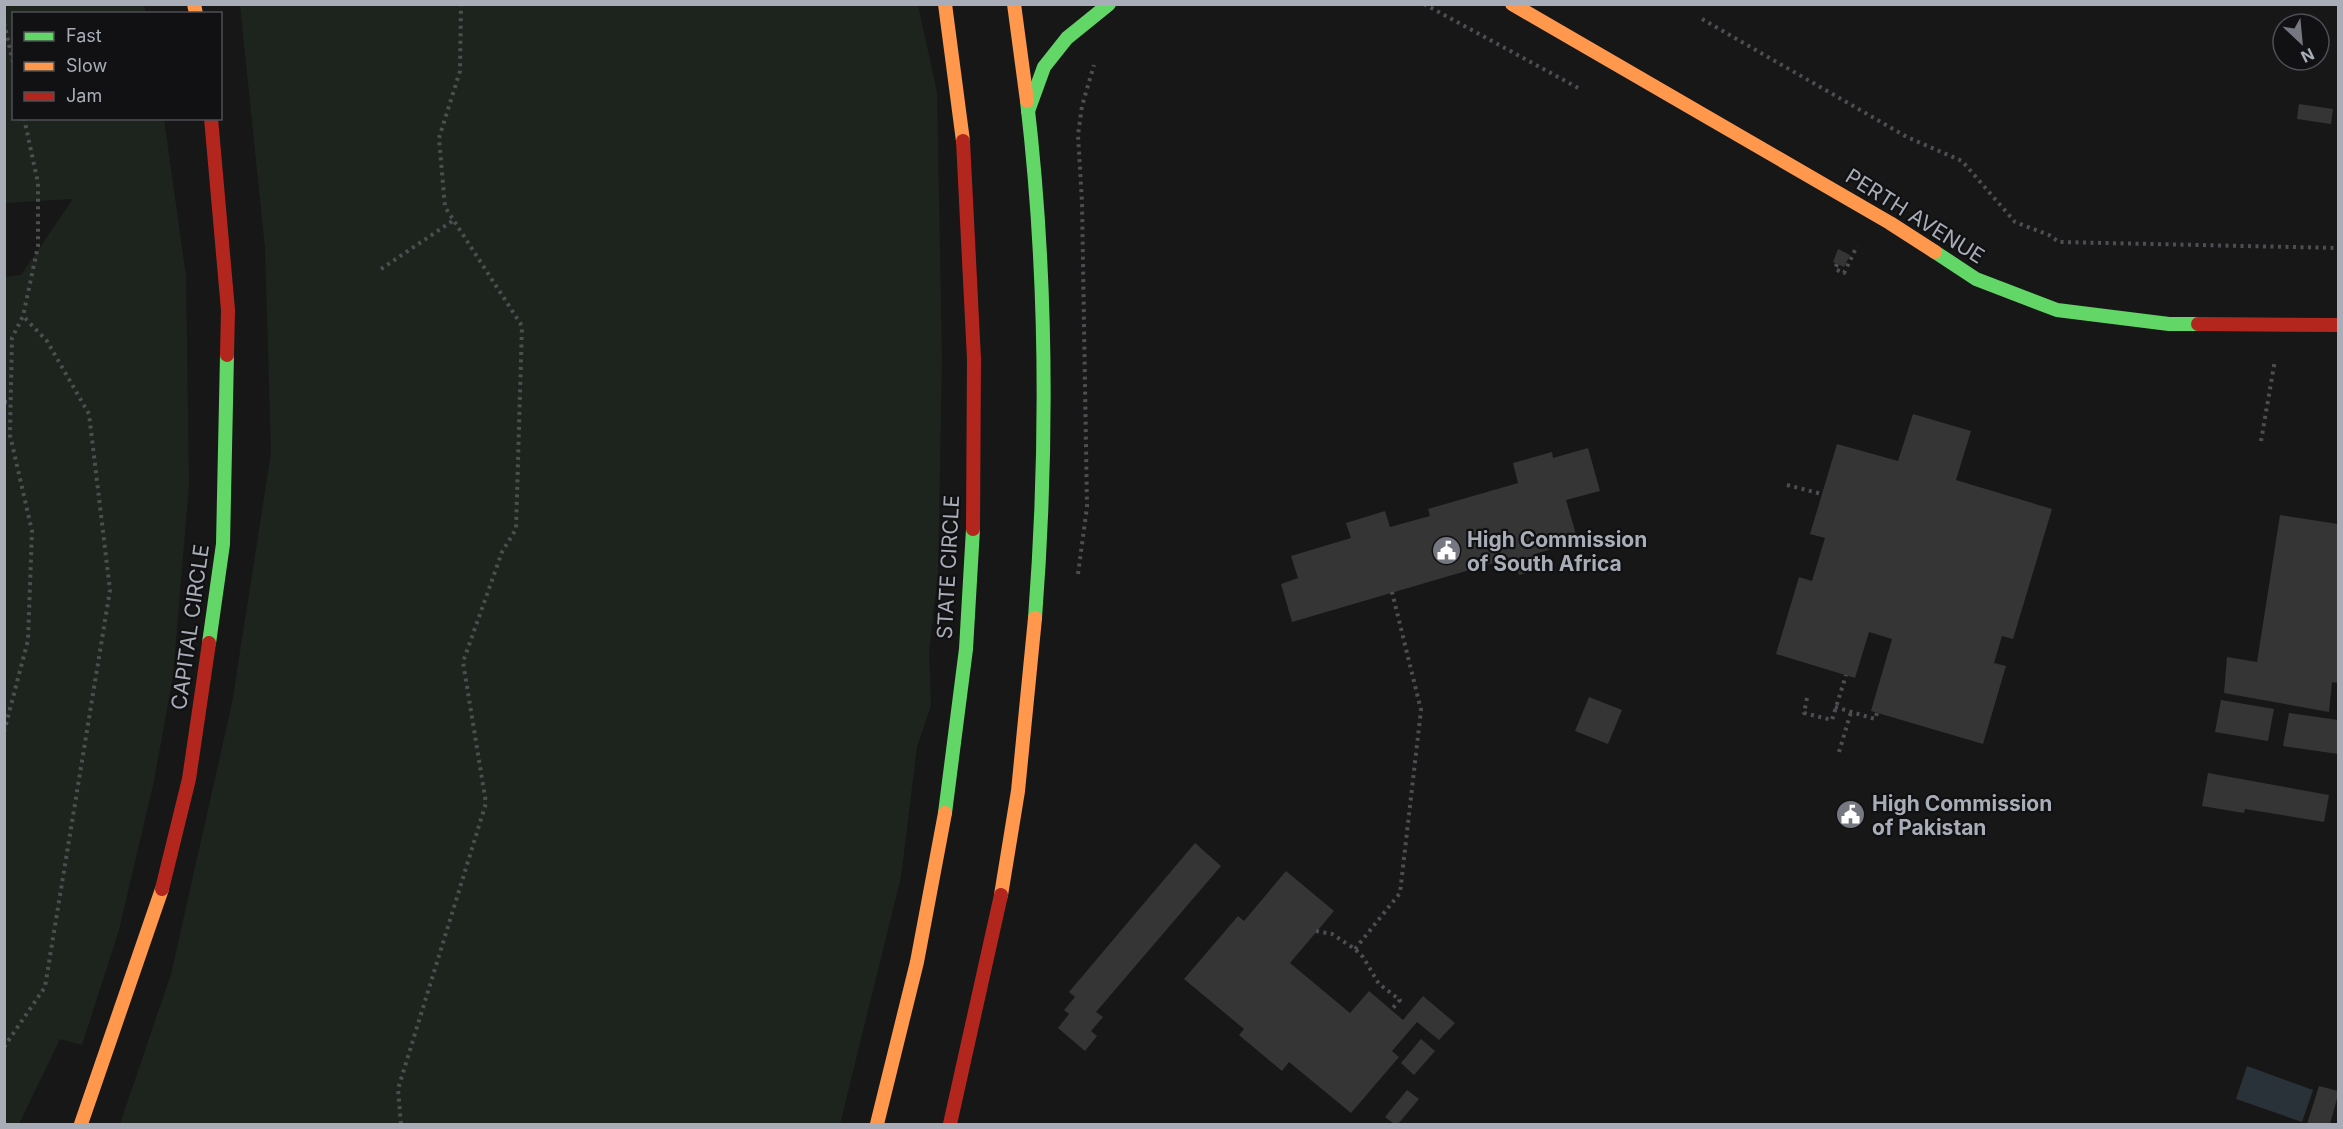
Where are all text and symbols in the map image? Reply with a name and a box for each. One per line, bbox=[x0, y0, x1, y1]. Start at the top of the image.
legend bbox=[12, 12, 222, 120]
north arrow bbox=[2271, 12, 2331, 72]
text: Fast bbox=[66, 25, 102, 46]
text: N bbox=[2298, 44, 2317, 67]
text: Slow bbox=[66, 55, 107, 76]
text: Jam bbox=[66, 85, 102, 106]
street label: PERTH AVENUE bbox=[1841, 163, 1989, 269]
street label: STATE CIRCLE bbox=[932, 494, 964, 640]
place label: High Commission of South Africa bbox=[1467, 527, 1647, 576]
public building icon: High Commission of South Africa bbox=[1430, 535, 1462, 567]
street label: CAPITAL CIRCLE bbox=[166, 543, 214, 711]
place label: High Commission of Pakistan bbox=[1872, 791, 2052, 840]
public building icon: High Commission of Pakistan bbox=[1835, 799, 1867, 831]

